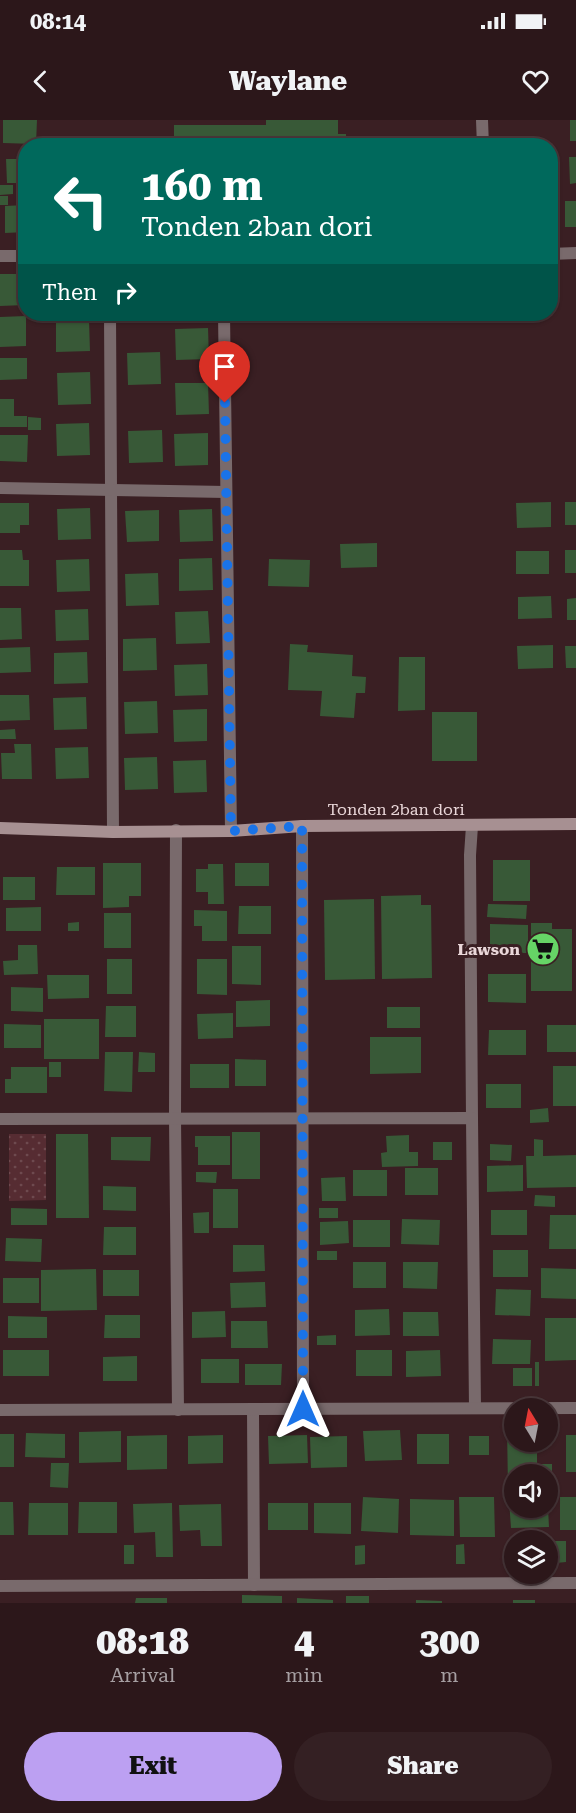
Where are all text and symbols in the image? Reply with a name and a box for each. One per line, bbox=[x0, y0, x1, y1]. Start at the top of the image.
text: 08:14 bbox=[30, 9, 86, 34]
icon: back bbox=[24, 65, 57, 98]
text: Waylane bbox=[229, 65, 347, 97]
icon: heart bbox=[519, 65, 552, 98]
text: 160 m bbox=[141, 161, 263, 210]
icon: left bbox=[42, 162, 120, 240]
text: Tonden 2ban dori bbox=[141, 211, 372, 243]
icon: right bbox=[109, 276, 142, 309]
text: Then bbox=[42, 280, 97, 305]
pin bbox=[199, 341, 250, 403]
icon: arrive bbox=[208, 350, 241, 383]
street label: Tonden 2ban dori bbox=[327, 800, 465, 819]
supermarket icon: Lawson bbox=[525, 931, 561, 967]
place label: Lawson bbox=[458, 940, 520, 959]
position arrow bbox=[271, 1377, 335, 1441]
north arrow bbox=[504, 1398, 558, 1452]
map controls bbox=[504, 1398, 558, 1584]
button: sound bbox=[504, 1464, 558, 1518]
button: layers bbox=[504, 1530, 558, 1584]
text: 08:18 bbox=[96, 1621, 189, 1663]
text: 4 bbox=[294, 1621, 314, 1663]
text: 300 bbox=[419, 1621, 480, 1663]
text: Arrival bbox=[110, 1663, 175, 1687]
text: min bbox=[285, 1663, 323, 1687]
text: m bbox=[440, 1663, 459, 1687]
button: Exit bbox=[24, 1732, 282, 1801]
button: Share bbox=[294, 1732, 552, 1801]

